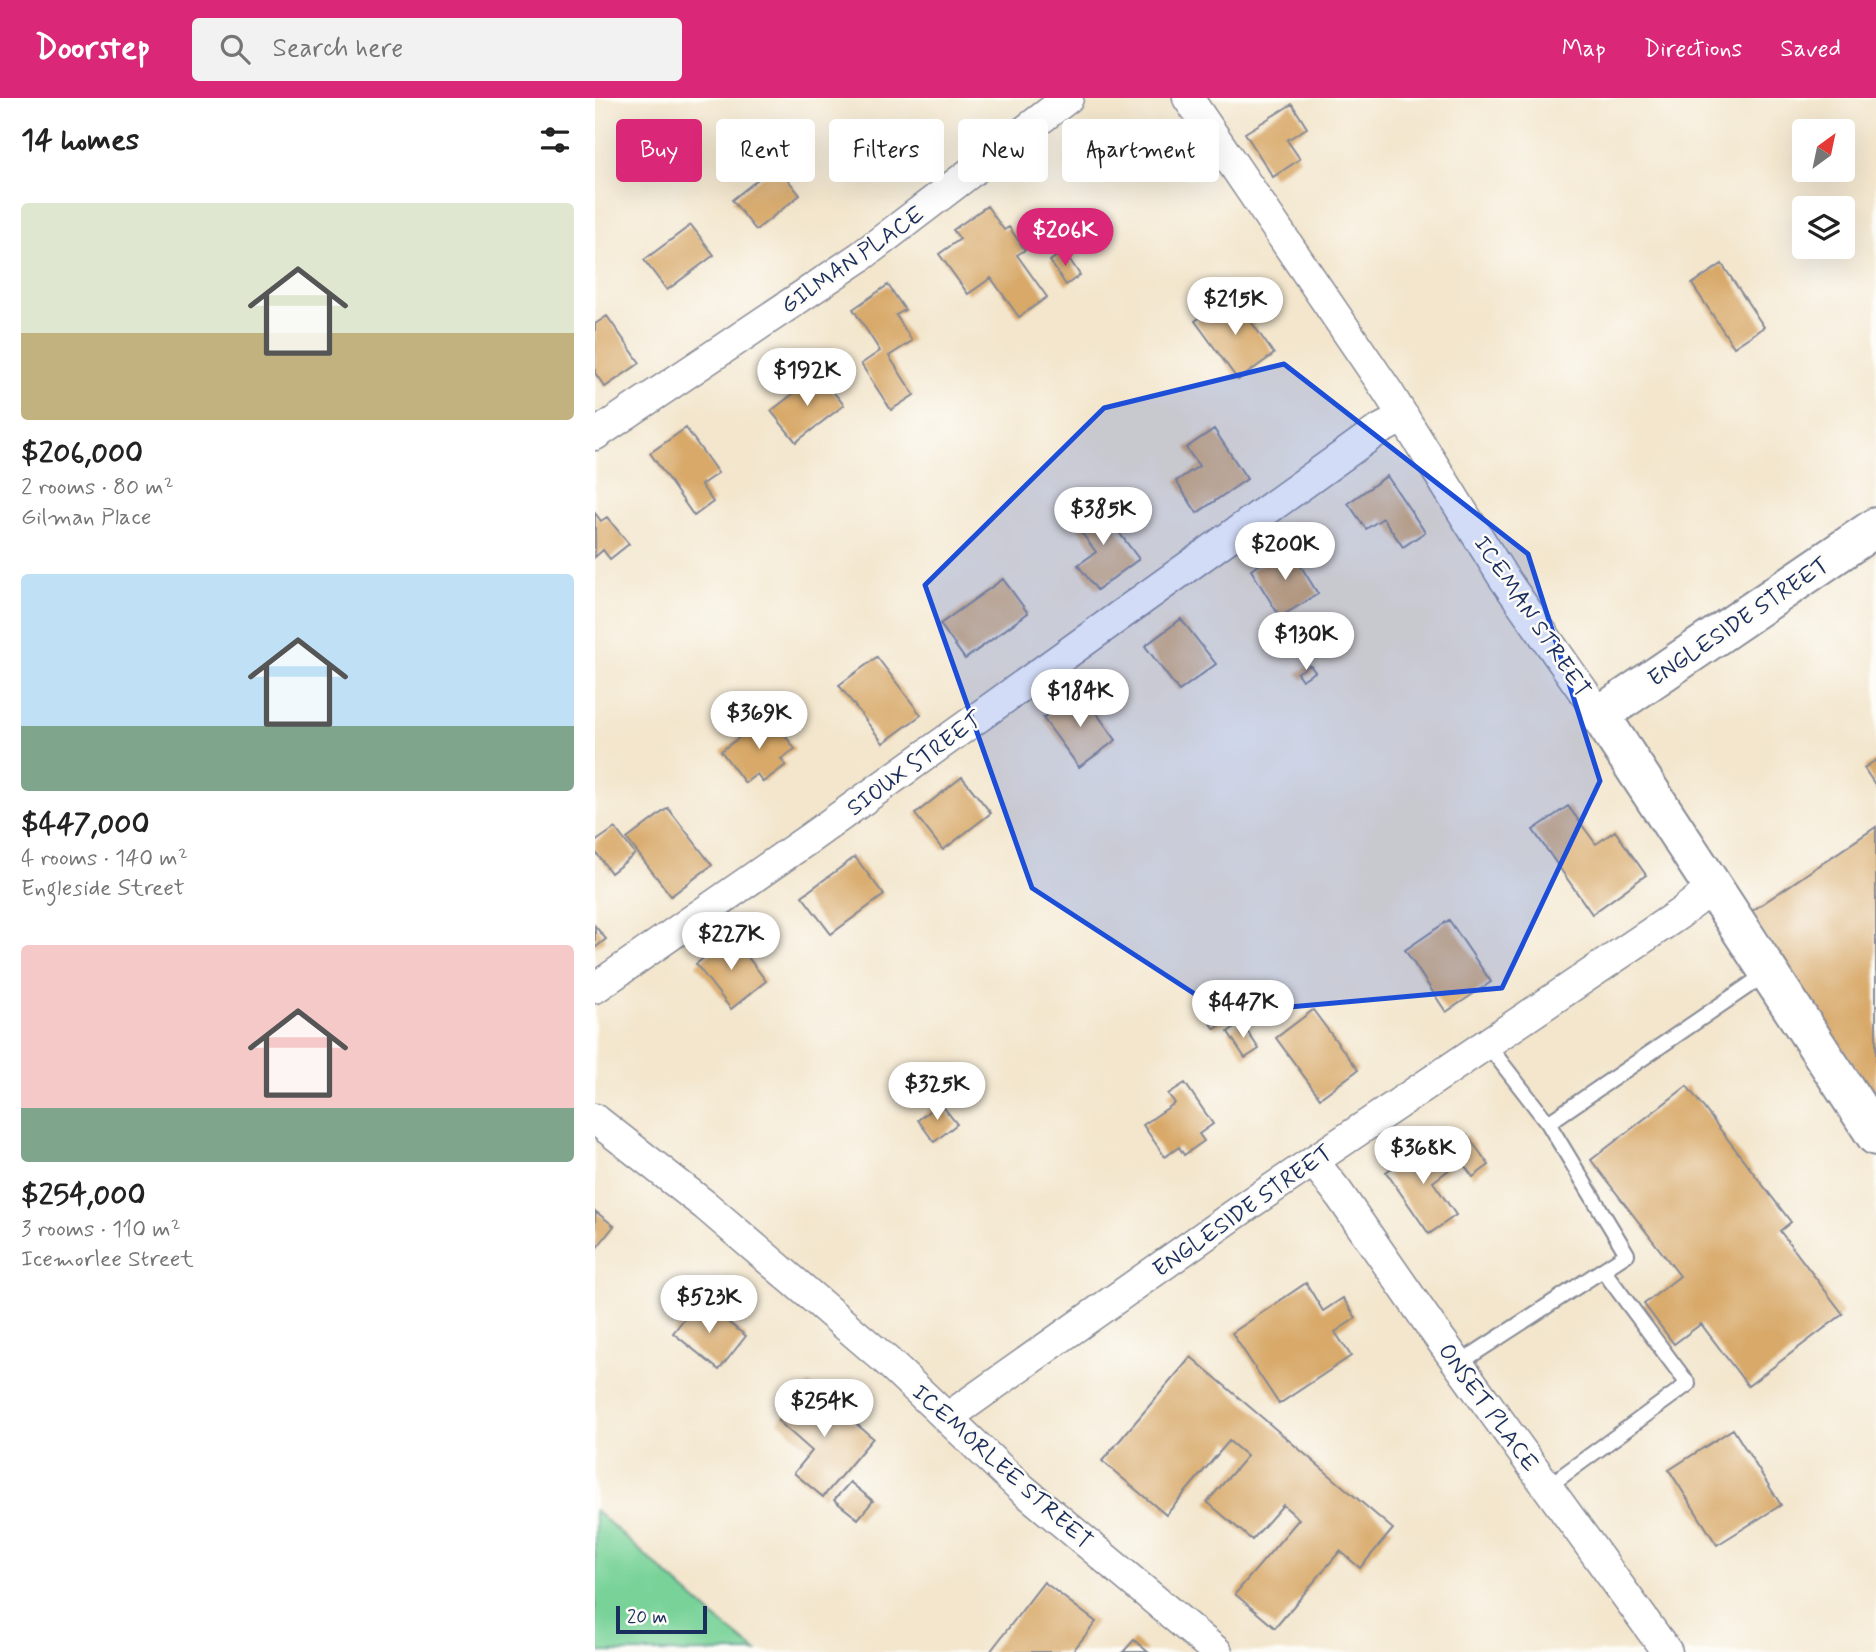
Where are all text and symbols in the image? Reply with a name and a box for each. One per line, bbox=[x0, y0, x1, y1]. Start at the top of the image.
search box bbox=[192, 18, 682, 81]
text: Doorstep bbox=[35, 27, 150, 71]
icon: search bbox=[216, 30, 254, 68]
text: Search here bbox=[272, 32, 403, 66]
text: Map bbox=[1562, 34, 1606, 65]
text: Directions bbox=[1644, 34, 1742, 65]
text: Saved bbox=[1780, 34, 1841, 65]
chip: Buy bbox=[616, 119, 702, 182]
chip: Rent bbox=[716, 119, 815, 182]
chip: Filters bbox=[829, 119, 944, 182]
chip: New bbox=[958, 119, 1048, 182]
chip: Apartment bbox=[1062, 119, 1219, 182]
north arrow bbox=[1792, 119, 1855, 182]
map controls bbox=[1792, 119, 1855, 259]
text: 14 homes bbox=[21, 121, 139, 160]
icon: filters bbox=[536, 121, 574, 159]
button: layers bbox=[1792, 196, 1855, 259]
street label: GILMAN PLACE bbox=[775, 200, 931, 321]
pin: $206K bbox=[1016, 208, 1114, 268]
text: $206K bbox=[1032, 216, 1098, 246]
icon: home bbox=[235, 248, 361, 374]
pin: $215K bbox=[1186, 278, 1284, 337]
text: $215K bbox=[1203, 285, 1267, 315]
pin: $192K bbox=[758, 348, 856, 408]
text: $192K bbox=[773, 356, 841, 386]
text: $206,000 bbox=[21, 434, 143, 473]
text: 2 rooms · 80 m² bbox=[21, 473, 174, 503]
pin: $385K bbox=[1054, 488, 1152, 547]
text: $385K bbox=[1070, 495, 1136, 525]
text: Gilman Place bbox=[21, 503, 151, 533]
pin: $200K bbox=[1236, 522, 1334, 582]
text: $200K bbox=[1251, 530, 1319, 560]
street label: ICEMAN STREET bbox=[1466, 530, 1597, 704]
street label: ENGLESIDE STREET bbox=[1643, 551, 1836, 694]
pin: $130K bbox=[1257, 612, 1355, 672]
icon: home bbox=[235, 619, 361, 745]
text: $130K bbox=[1274, 620, 1338, 650]
pin: $184K bbox=[1031, 670, 1129, 729]
text: $184K bbox=[1047, 677, 1113, 707]
pin: $369K bbox=[710, 692, 808, 751]
text: $369K bbox=[727, 699, 791, 729]
street label: SIOUX STREET bbox=[841, 705, 990, 824]
text: $447,000 bbox=[21, 805, 150, 844]
text: 4 rooms · 140 m² bbox=[21, 844, 188, 874]
text: Engleside Street bbox=[21, 874, 185, 904]
pin: $227K bbox=[682, 912, 780, 972]
text: $227K bbox=[698, 920, 764, 950]
pin: $447K bbox=[1194, 981, 1292, 1040]
text: $447K bbox=[1208, 988, 1278, 1018]
icon: home bbox=[235, 990, 361, 1116]
pin: $325K bbox=[888, 1062, 986, 1122]
text: $325K bbox=[904, 1070, 970, 1100]
pin: $368K bbox=[1374, 1126, 1472, 1186]
text: $368K bbox=[1390, 1134, 1456, 1164]
street label: ENGLESIDE STREET bbox=[1148, 1138, 1339, 1285]
text: $254,000 bbox=[21, 1176, 145, 1215]
text: 3 rooms · 110 m² bbox=[21, 1215, 181, 1245]
text: Icemorlee Street bbox=[21, 1245, 194, 1275]
pin: $523K bbox=[660, 1276, 758, 1335]
text: $523K bbox=[676, 1283, 742, 1313]
street label: ONSET PLACE bbox=[1431, 1338, 1544, 1479]
street label: ICEMORLEE STREET bbox=[905, 1378, 1098, 1557]
pin: $254K bbox=[775, 1380, 873, 1439]
text: $254K bbox=[791, 1387, 857, 1417]
scale bar bbox=[616, 1603, 707, 1635]
text: 20 m bbox=[627, 1605, 667, 1630]

